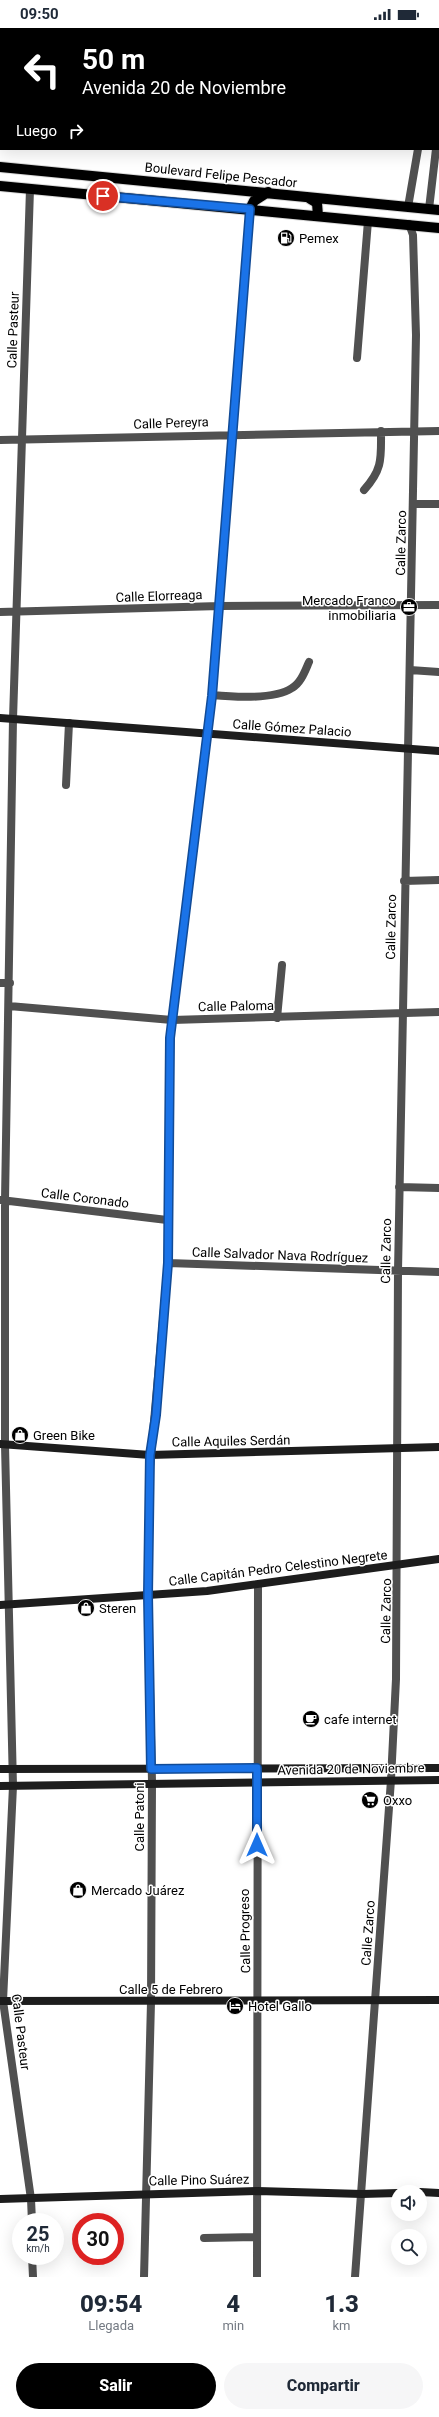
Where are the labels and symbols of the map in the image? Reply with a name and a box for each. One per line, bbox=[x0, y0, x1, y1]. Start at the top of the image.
street label: Boulevard Felipe Pescador bbox=[144, 160, 299, 191]
pin bbox=[86, 179, 120, 213]
fuel station icon: Pemex bbox=[276, 228, 296, 248]
place label: Pemex bbox=[299, 231, 339, 246]
street label: Calle Pasteur bbox=[4, 291, 22, 369]
street label: Calle Pereyra bbox=[133, 414, 209, 432]
street label: Calle Zarco bbox=[393, 510, 409, 576]
street label: Calle Elorreaga bbox=[115, 587, 203, 605]
place label: Mercado Franco inmobiliaria bbox=[302, 593, 396, 623]
office icon: Mercado Franco inmobiliaria bbox=[399, 597, 419, 617]
street label: Calle Gómez Palacio bbox=[232, 716, 352, 740]
street label: Calle Zarco bbox=[383, 894, 399, 960]
street label: Calle Paloma bbox=[198, 998, 274, 1014]
street label: Calle Coronado bbox=[40, 1185, 130, 1211]
street label: Calle Zarco bbox=[378, 1218, 394, 1284]
street label: Calle Salvador Nava Rodríguez bbox=[192, 1244, 369, 1266]
shop icon: Green Bike bbox=[10, 1425, 30, 1445]
place label: Green Bike bbox=[33, 1428, 95, 1443]
street label: Calle Aquiles Serdán bbox=[172, 1432, 290, 1450]
street label: Calle Capitán Pedro Celestino Negrete bbox=[168, 1547, 388, 1589]
street label: Calle Zarco bbox=[378, 1578, 394, 1644]
shop icon: Steren bbox=[76, 1598, 96, 1618]
place label: Steren bbox=[99, 1601, 136, 1616]
cafe icon: cafe internet bbox=[301, 1709, 321, 1729]
place label: cafe internet bbox=[324, 1712, 397, 1727]
street label: Avenida 20 de Noviembre bbox=[277, 1760, 425, 1778]
street label: Calle Patoni bbox=[132, 1782, 147, 1852]
supermarket icon: Oxxo bbox=[360, 1790, 380, 1810]
place label: Oxxo bbox=[383, 1793, 412, 1808]
position arrow bbox=[236, 1824, 278, 1866]
shop icon: Mercado Juárez bbox=[68, 1880, 88, 1900]
place label: Mercado Juárez bbox=[91, 1883, 185, 1898]
street label: Calle Progreso bbox=[237, 1889, 253, 1973]
street label: Calle Zarco bbox=[358, 1900, 378, 1966]
street label: Calle 5 de Febrero bbox=[119, 1982, 223, 1997]
street label: Calle Pasteur bbox=[9, 1993, 33, 2072]
hotel icon: Hotel Gallo bbox=[225, 1996, 245, 2016]
place label: Hotel Gallo bbox=[248, 1999, 312, 2014]
street label: Calle Pino Suárez bbox=[149, 2172, 250, 2188]
speed limit sign: 30 bbox=[72, 2213, 124, 2265]

